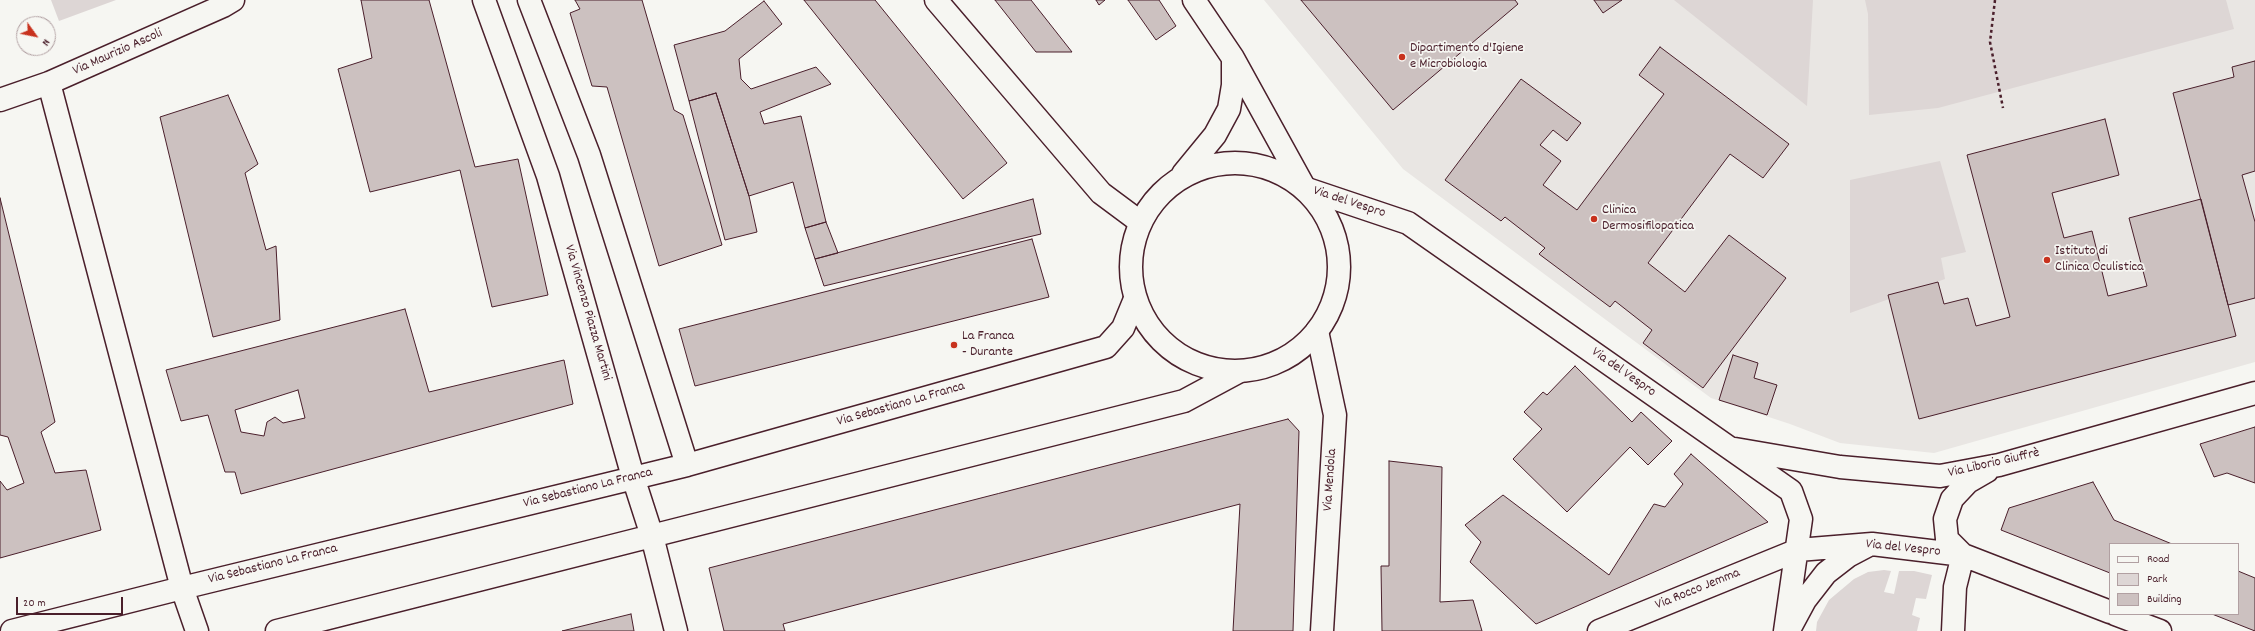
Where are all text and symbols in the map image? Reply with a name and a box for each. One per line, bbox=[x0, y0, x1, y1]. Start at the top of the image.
north arrow bbox=[16, 16, 56, 56]
street label: Via Maurizio Ascoli bbox=[71, 26, 165, 80]
text: N bbox=[37, 35, 53, 49]
place label: Dipartimento d'Igiene e Microbiologia bbox=[1410, 41, 1524, 74]
marker: Dipartimento d'Igiene e Microbiologia bbox=[1397, 52, 1407, 62]
street label: Via del Vespro bbox=[1311, 183, 1387, 223]
place label: Clinica Dermosifilopatica bbox=[1602, 203, 1694, 236]
marker: Clinica Dermosifilopatica bbox=[1589, 214, 1599, 224]
street label: Via Vincenzo Piazza Martini bbox=[560, 243, 614, 383]
place label: Istituto di Clinica Oculistica bbox=[2055, 244, 2144, 276]
marker: Istituto di Clinica Oculistica bbox=[2042, 255, 2052, 265]
place label: La Franca - Durante bbox=[962, 329, 1014, 362]
marker: La Franca - Durante bbox=[949, 340, 959, 350]
street label: Via del Vespro bbox=[1587, 345, 1659, 401]
street label: Via Sebastiano La Franca bbox=[835, 379, 967, 431]
street label: Via Liborio Giuffrè bbox=[1947, 445, 2041, 483]
street label: Via Mendola bbox=[1320, 448, 1342, 512]
street label: Via Sebastiano La Franca bbox=[522, 465, 654, 513]
street label: Via del Vespro bbox=[1865, 537, 1941, 561]
street label: Via Sebastiano La Franca bbox=[207, 541, 339, 589]
legend bbox=[2109, 543, 2239, 615]
text: Road bbox=[2147, 551, 2169, 568]
street label: Via Rocco Jemma bbox=[1653, 565, 1743, 615]
text: Park bbox=[2147, 571, 2167, 588]
scale bar bbox=[18, 589, 125, 615]
text: Building bbox=[2147, 591, 2182, 608]
text: 20 m bbox=[23, 595, 46, 612]

